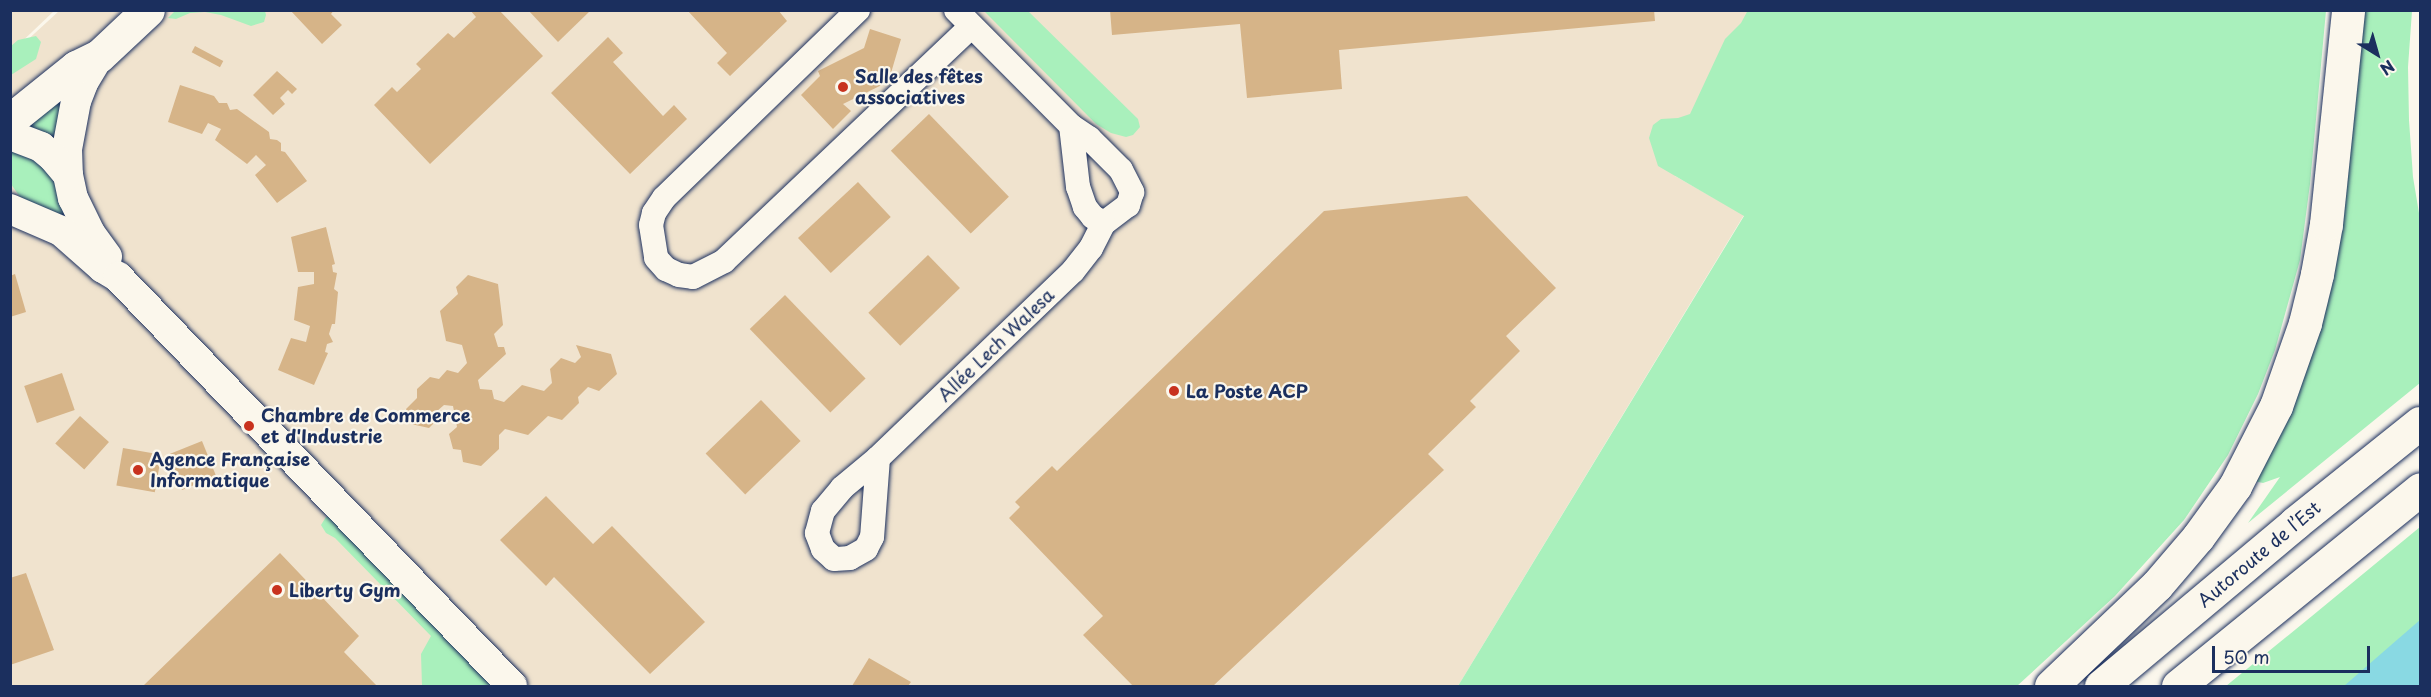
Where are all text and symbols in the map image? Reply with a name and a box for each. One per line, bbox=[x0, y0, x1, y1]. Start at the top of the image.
north arrow bbox=[2347, 24, 2407, 84]
text: N bbox=[2376, 55, 2400, 82]
place label: Salle des fêtes associatives bbox=[855, 66, 985, 109]
marker: Salle des fêtes associatives bbox=[836, 80, 850, 94]
street label: Allée Lech Walesa bbox=[932, 283, 1060, 407]
place label: La Poste ACP bbox=[1186, 380, 1308, 402]
marker: La Poste ACP bbox=[1167, 384, 1181, 398]
place label: Chambre de Commerce et d'Industrie bbox=[261, 405, 473, 448]
marker: Chambre de Commerce et d'Industrie bbox=[242, 419, 256, 433]
place label: Agence Française Informatique bbox=[150, 449, 311, 492]
marker: Agence Française Informatique bbox=[131, 463, 145, 477]
street label: Autoroute de l’Est bbox=[2193, 496, 2325, 612]
place label: Liberty Gym bbox=[289, 579, 401, 601]
marker: Liberty Gym bbox=[270, 583, 284, 597]
scale bar bbox=[2215, 634, 2372, 672]
text: 50 m bbox=[2223, 643, 2270, 670]

